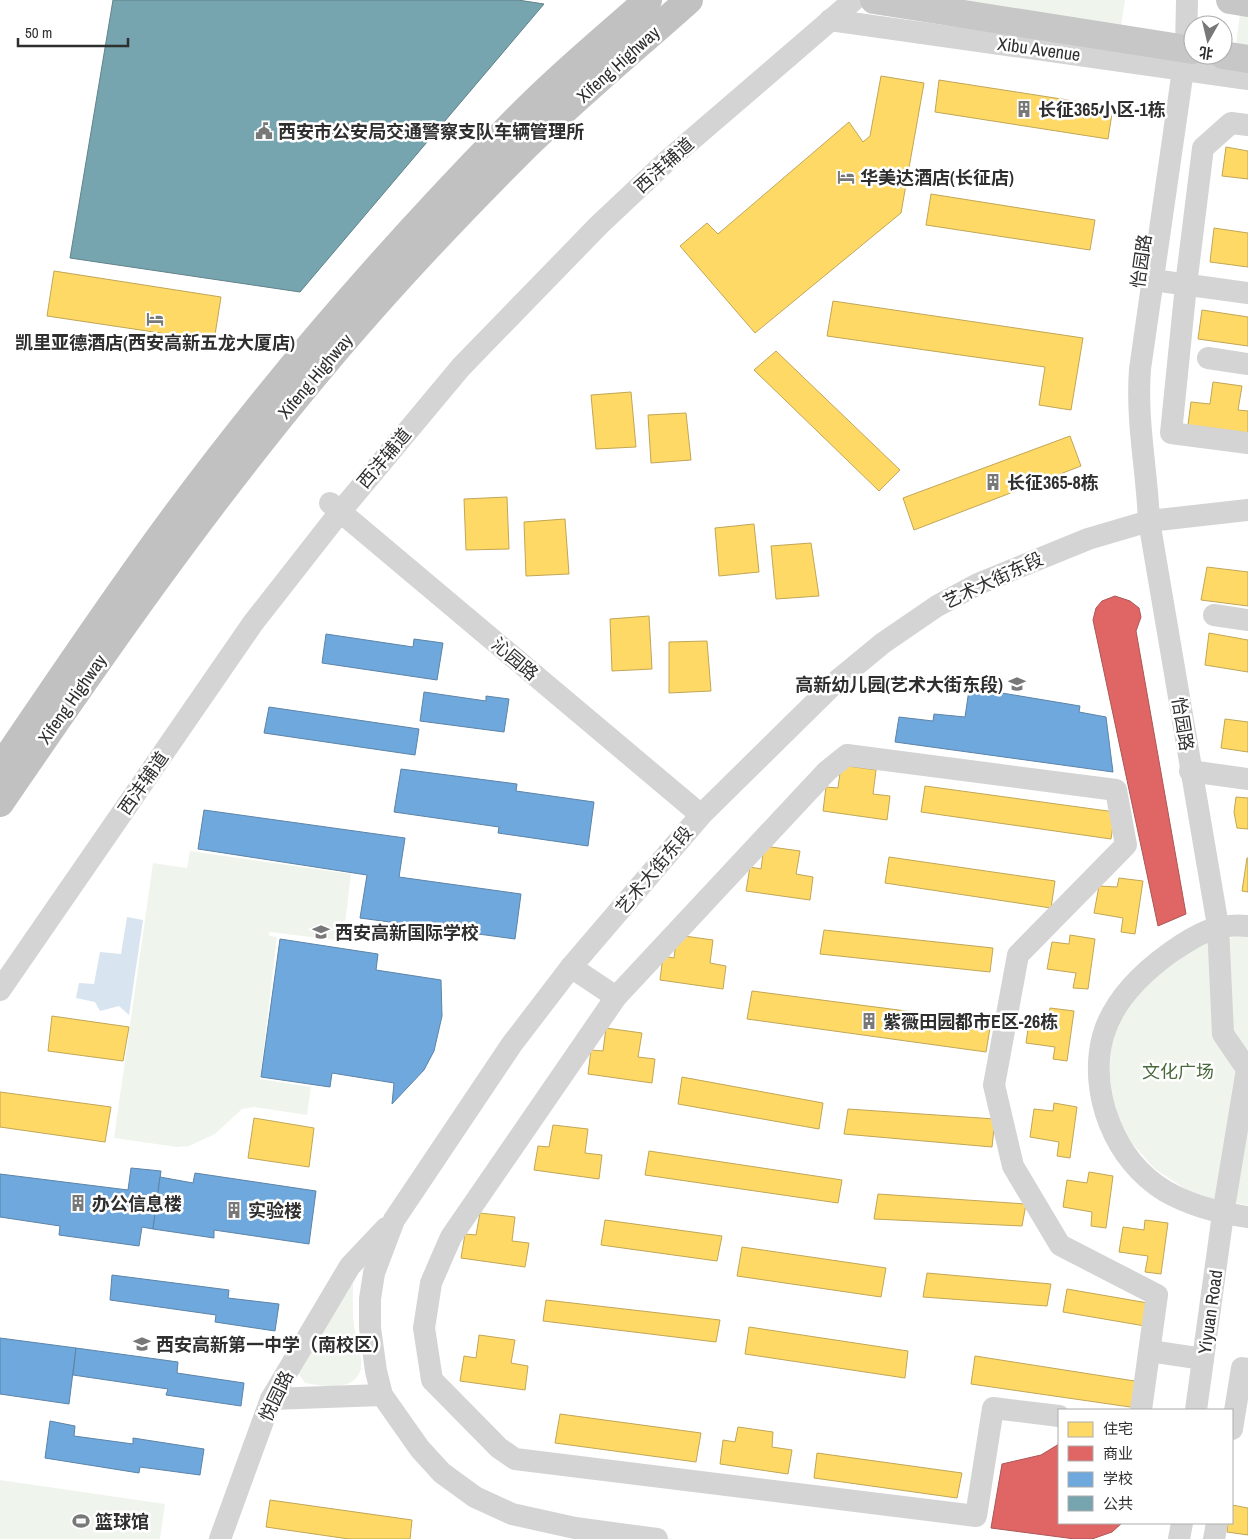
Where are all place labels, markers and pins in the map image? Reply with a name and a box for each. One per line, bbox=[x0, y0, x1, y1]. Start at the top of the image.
place label: 长征365小区-1栋 bbox=[1038, 97, 1166, 122]
building icon: 长征365小区-1栋 bbox=[1014, 99, 1034, 119]
place label: 西安市公安局交通警察支队车辆管理所 bbox=[278, 119, 584, 144]
public building icon: 西安市公安局交通警察支队车辆管理所 bbox=[254, 121, 274, 141]
place label: 华美达酒店(长征店) bbox=[860, 165, 1014, 190]
hotel icon: 华美达酒店(长征店) bbox=[836, 167, 856, 187]
hotel icon: 凯里亚德酒店(西安高新五龙大厦店) bbox=[145, 309, 165, 329]
place label: 凯里亚德酒店(西安高新五龙大厦店) bbox=[15, 330, 295, 355]
place label: 长征365-8栋 bbox=[1007, 470, 1099, 495]
building icon: 长征365-8栋 bbox=[983, 472, 1003, 492]
place label: 高新幼儿园(艺术大街东段) bbox=[795, 672, 1003, 697]
school or university icon: 高新幼儿园(艺术大街东段) bbox=[1007, 674, 1027, 694]
place label: 西安高新国际学校 bbox=[335, 920, 479, 945]
school or university icon: 西安高新国际学校 bbox=[311, 922, 331, 942]
place label: 紫薇田园都市E区-26栋 bbox=[883, 1009, 1058, 1034]
building icon: 紫薇田园都市E区-26栋 bbox=[859, 1011, 879, 1031]
place label: 办公信息楼 bbox=[92, 1191, 182, 1216]
building icon: 办公信息楼 bbox=[68, 1193, 88, 1213]
place label: 实验楼 bbox=[248, 1198, 302, 1223]
building icon: 实验楼 bbox=[224, 1200, 244, 1220]
place label: 西安高新第一中学（南校区） bbox=[156, 1332, 390, 1357]
school or university icon: 西安高新第一中学（南校区） bbox=[132, 1334, 152, 1354]
place label: 篮球馆 bbox=[95, 1509, 149, 1534]
sports icon: 篮球馆 bbox=[71, 1511, 91, 1531]

